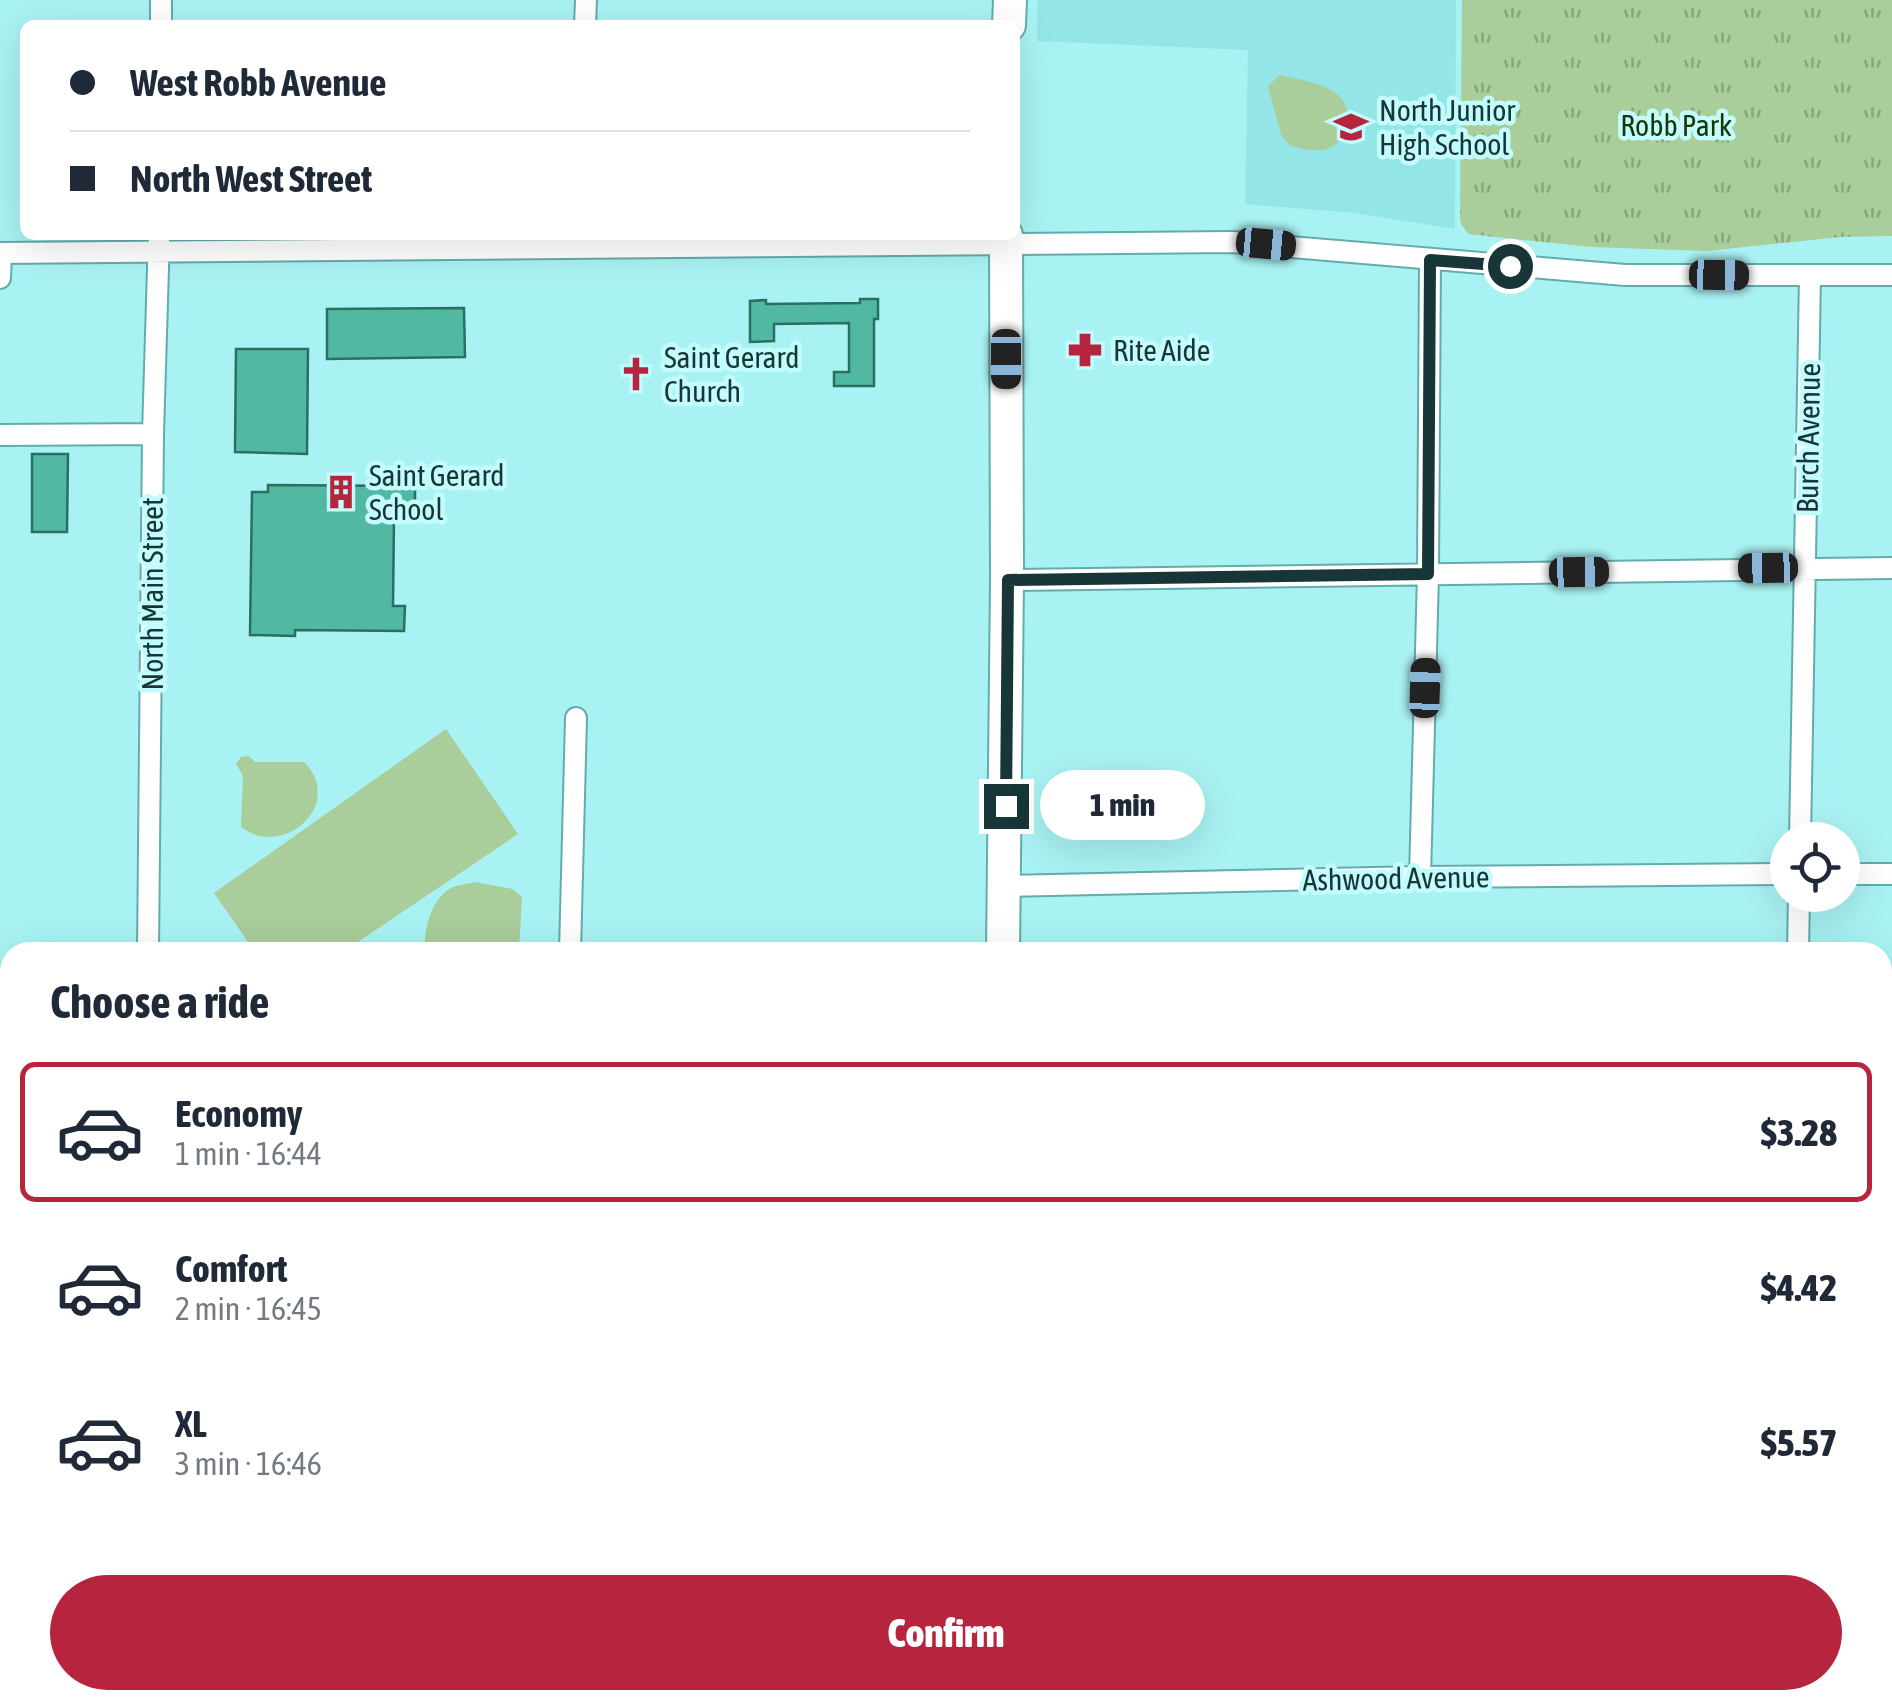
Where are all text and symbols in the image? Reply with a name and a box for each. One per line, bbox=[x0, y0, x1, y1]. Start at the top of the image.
text: West Robb Avenue bbox=[130, 61, 387, 104]
place label: North Junior High School bbox=[1379, 93, 1516, 161]
school or university icon: North Junior High School bbox=[1332, 108, 1370, 146]
park label: Robb Park bbox=[1620, 108, 1732, 142]
text: North West Street bbox=[130, 157, 372, 200]
car bbox=[1235, 226, 1297, 262]
route start bbox=[1488, 244, 1533, 289]
car bbox=[1689, 259, 1749, 291]
car bbox=[991, 329, 1021, 389]
pharmacy icon: Rite Aide bbox=[1066, 331, 1104, 369]
place label: Rite Aide bbox=[1113, 333, 1210, 367]
place label: Saint Gerard Church bbox=[664, 340, 800, 408]
church icon: Saint Gerard Church bbox=[617, 355, 655, 393]
street label: Burch Avenue bbox=[1790, 363, 1826, 513]
place label: Saint Gerard School bbox=[369, 458, 505, 526]
building icon: Saint Gerard School bbox=[322, 473, 360, 511]
street label: North Main Street bbox=[135, 497, 169, 691]
car bbox=[1738, 552, 1798, 584]
car bbox=[1549, 556, 1609, 588]
car bbox=[1409, 657, 1441, 719]
callout: 1 min bbox=[1041, 771, 1206, 841]
route end bbox=[984, 784, 1029, 829]
text: 1 min bbox=[1090, 786, 1155, 823]
map controls bbox=[1770, 822, 1860, 912]
button: locate bbox=[1770, 822, 1860, 912]
street label: Ashwood Avenue bbox=[1302, 859, 1490, 897]
text: Choose a ride bbox=[50, 976, 269, 1028]
icon: car bbox=[55, 1087, 145, 1177]
text: Economy bbox=[175, 1092, 302, 1135]
text: $3.28 bbox=[1761, 1111, 1837, 1154]
text: 1 min · 16:44 bbox=[175, 1135, 322, 1172]
icon: car bbox=[55, 1242, 145, 1332]
text: Comfort bbox=[175, 1247, 287, 1290]
text: $4.42 bbox=[1761, 1266, 1837, 1309]
text: 2 min · 16:45 bbox=[175, 1290, 322, 1327]
icon: car bbox=[55, 1397, 145, 1487]
text: XL bbox=[175, 1402, 207, 1445]
text: $5.57 bbox=[1761, 1421, 1837, 1464]
text: 3 min · 16:46 bbox=[175, 1445, 322, 1482]
button: Confirm bbox=[50, 1575, 1842, 1690]

